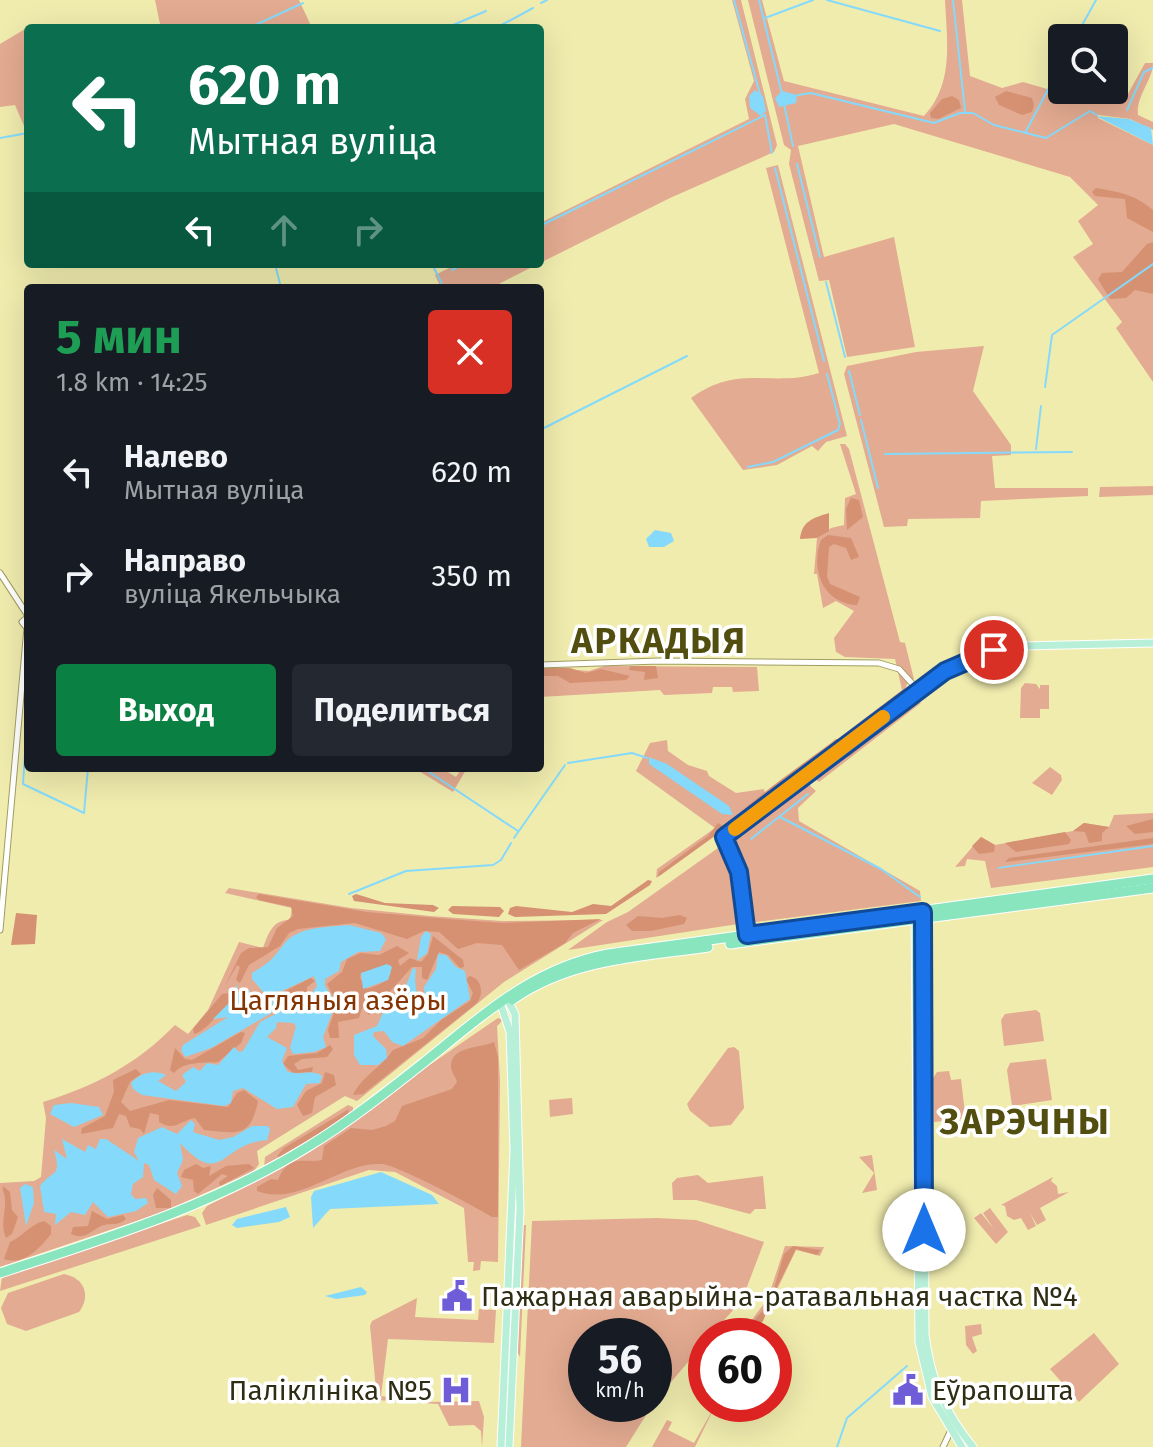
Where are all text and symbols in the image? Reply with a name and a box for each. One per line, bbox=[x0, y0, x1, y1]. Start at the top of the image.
map controls bbox=[1048, 24, 1128, 104]
button: search bbox=[1048, 24, 1128, 104]
text: 620 m bbox=[188, 52, 341, 119]
icon: left bbox=[56, 56, 160, 160]
text: Мытная вуліца bbox=[188, 120, 438, 164]
icon: left bbox=[178, 208, 222, 252]
icon: ahead bbox=[262, 208, 306, 252]
icon: right bbox=[346, 208, 390, 252]
text: 5 мин bbox=[56, 308, 182, 366]
button: close bbox=[428, 310, 512, 394]
text: 1.8 km · 14:25 bbox=[56, 367, 208, 398]
text: Налево bbox=[124, 439, 228, 475]
icon: left bbox=[56, 450, 100, 494]
text: 620 m bbox=[431, 454, 512, 490]
text: Мытная вуліца bbox=[124, 475, 304, 506]
text: Направо bbox=[124, 543, 246, 579]
icon: right bbox=[56, 554, 100, 598]
text: 350 m bbox=[432, 558, 512, 594]
text: вуліца Якельчыка bbox=[124, 579, 341, 610]
pin bbox=[960, 616, 1028, 684]
district label: АРКАДЫЯ bbox=[570, 619, 747, 663]
icon: arrive bbox=[972, 628, 1016, 672]
button: Выход bbox=[56, 664, 276, 756]
button: Поделиться bbox=[292, 664, 512, 756]
park label: Цагляныя азёры bbox=[229, 984, 447, 1017]
district label: ЗАРЭЧНЫ bbox=[938, 1100, 1111, 1144]
position arrow bbox=[882, 1188, 966, 1272]
public building icon: Пажарная аварыйна-ратавальная частка №4 bbox=[440, 1279, 474, 1313]
place label: Пажарная аварыйна-ратавальная частка №4 bbox=[481, 1280, 1078, 1313]
speed limit sign: 60 bbox=[688, 1318, 792, 1422]
text: 56 bbox=[598, 1336, 642, 1384]
hospital icon: Паліклініка №5 bbox=[439, 1373, 473, 1407]
public building icon: Еўрапошта bbox=[891, 1373, 925, 1407]
place label: Паліклініка №5 bbox=[229, 1374, 432, 1407]
place label: Еўрапошта bbox=[932, 1374, 1074, 1407]
text: km/h bbox=[595, 1378, 645, 1402]

